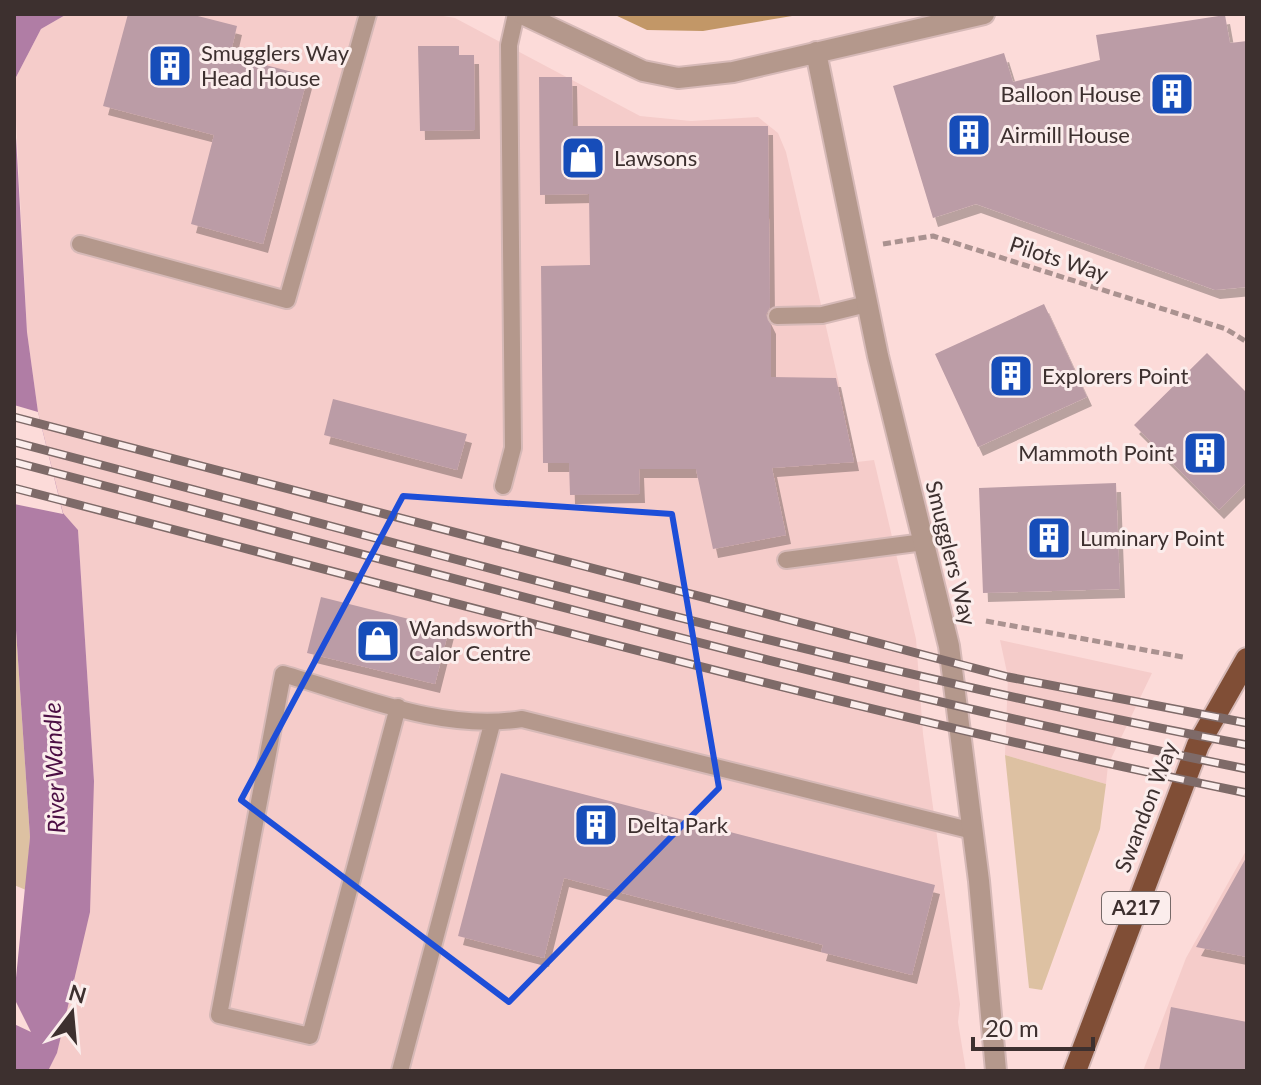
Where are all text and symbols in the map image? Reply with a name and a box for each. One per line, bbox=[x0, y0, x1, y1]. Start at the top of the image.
place label: Smugglers Way Head House bbox=[201, 39, 350, 91]
building icon: Smugglers Way Head House bbox=[146, 42, 194, 90]
building icon: Balloon House bbox=[1148, 70, 1196, 118]
place label: Balloon House bbox=[1000, 80, 1141, 107]
building icon: Airmill House bbox=[945, 111, 993, 159]
place label: Airmill House bbox=[1000, 121, 1130, 148]
shop icon: Lawsons bbox=[559, 134, 607, 182]
place label: Lawsons bbox=[614, 144, 697, 171]
street label: Pilots Way bbox=[1006, 230, 1113, 287]
building icon: Explorers Point bbox=[987, 352, 1035, 400]
place label: Explorers Point bbox=[1042, 362, 1188, 389]
building icon: Mammoth Point bbox=[1181, 429, 1229, 477]
place label: Mammoth Point bbox=[1018, 439, 1174, 466]
street label: Smugglers Way bbox=[920, 478, 983, 629]
building icon: Luminary Point bbox=[1025, 514, 1073, 562]
place label: Luminary Point bbox=[1080, 524, 1224, 551]
place label: Wandsworth Calor Centre bbox=[409, 614, 533, 666]
shop icon: Wandsworth Calor Centre bbox=[354, 617, 402, 665]
water label: River Wandle bbox=[37, 702, 70, 834]
street label: Swandon Way bbox=[1108, 737, 1183, 876]
building icon: Delta Park bbox=[572, 801, 620, 849]
place label: Delta Park bbox=[627, 811, 729, 838]
road number: A217 bbox=[1102, 892, 1170, 924]
north arrow bbox=[32, 973, 112, 1053]
text: N bbox=[66, 978, 90, 1009]
scale bar bbox=[973, 1001, 1093, 1051]
text: 20 m bbox=[985, 1013, 1039, 1042]

